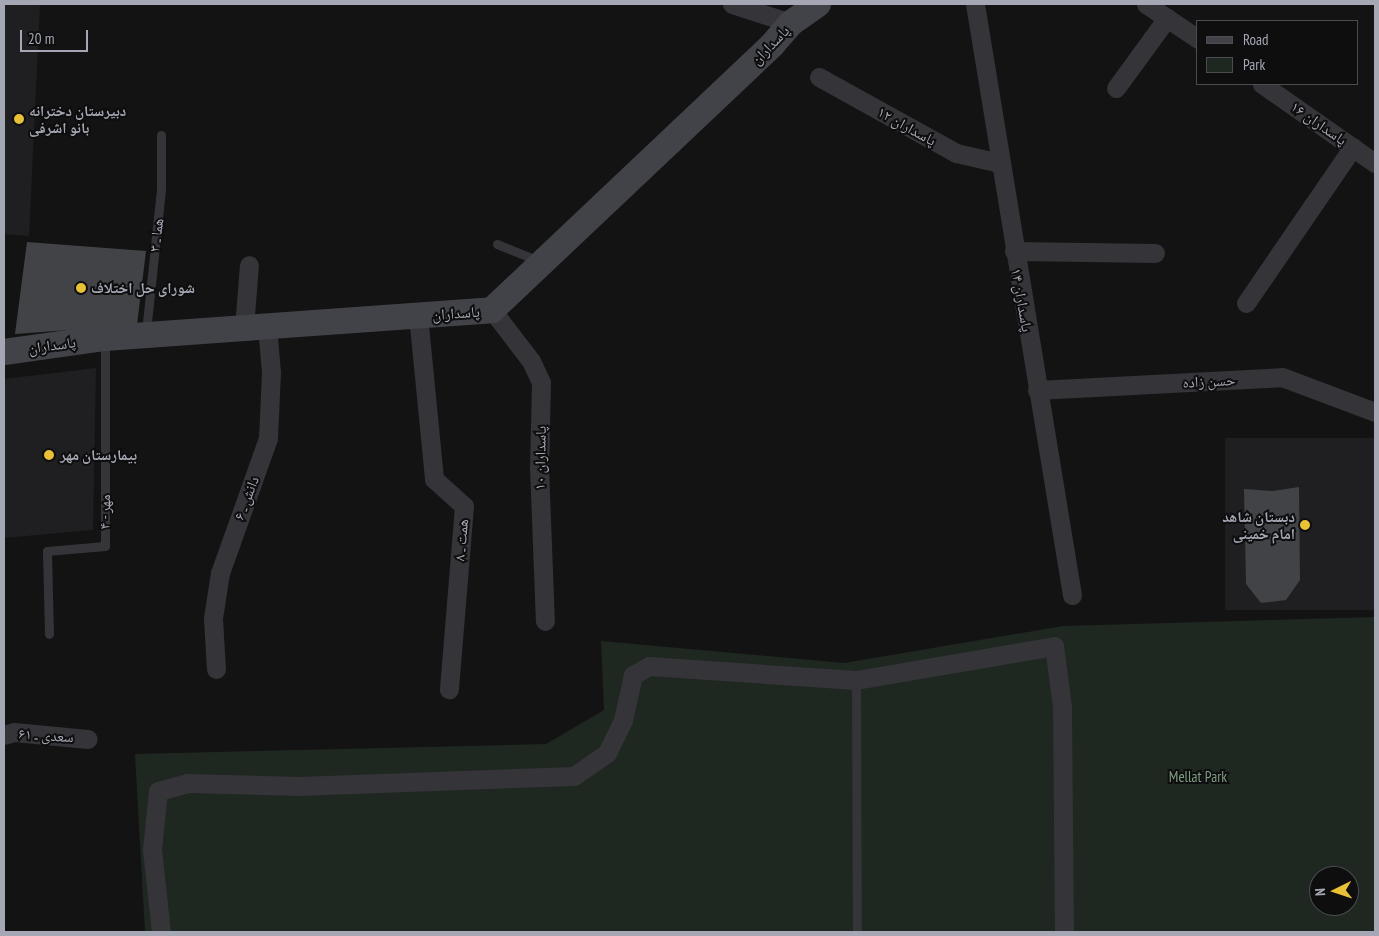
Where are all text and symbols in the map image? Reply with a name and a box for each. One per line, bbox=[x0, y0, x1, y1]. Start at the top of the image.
scale bar bbox=[22, 20, 90, 52]
legend bbox=[1196, 20, 1359, 85]
street label: پاسداران bbox=[747, 22, 793, 68]
text: 20 m bbox=[28, 29, 54, 48]
text: Road bbox=[1243, 30, 1269, 49]
text: Park bbox=[1243, 55, 1265, 74]
street label: پاسداران ۱۶ bbox=[1288, 97, 1350, 149]
place label: دبیرستان دخترانه بانو اشرفی bbox=[29, 101, 126, 136]
street label: پاسداران ۱۲ bbox=[875, 103, 939, 149]
marker: دبیرستان دخترانه بانو اشرفی bbox=[13, 113, 25, 125]
street label: هما ـ ۳ bbox=[145, 217, 167, 253]
street label: پاسداران ۱۴ bbox=[1008, 267, 1036, 333]
place label: شورای حل اختلاف bbox=[91, 279, 195, 297]
marker: شورای حل اختلاف bbox=[75, 282, 87, 294]
street label: پاسداران bbox=[432, 302, 480, 324]
street label: پاسداران bbox=[27, 333, 77, 357]
street label: حسن زاده bbox=[1182, 371, 1236, 391]
street label: پاسداران ۱۰ bbox=[530, 426, 550, 490]
place label: بیمارستان مهر bbox=[60, 446, 137, 464]
marker: بیمارستان مهر bbox=[42, 448, 56, 462]
street label: دانش ـ ۶ bbox=[229, 474, 263, 522]
street label: مهر - ۴ bbox=[96, 494, 114, 530]
place label: دبستان شاهد امام خمینی bbox=[1222, 507, 1295, 542]
street label: همت ـ ۸ bbox=[450, 518, 472, 562]
marker: دبستان شاهد امام خمینی bbox=[1299, 519, 1311, 531]
street label: سعدی ـ ۶۱ bbox=[18, 724, 74, 746]
park label: Mellat Park bbox=[1169, 768, 1227, 786]
north arrow bbox=[1309, 866, 1359, 916]
text: N bbox=[1311, 888, 1329, 896]

